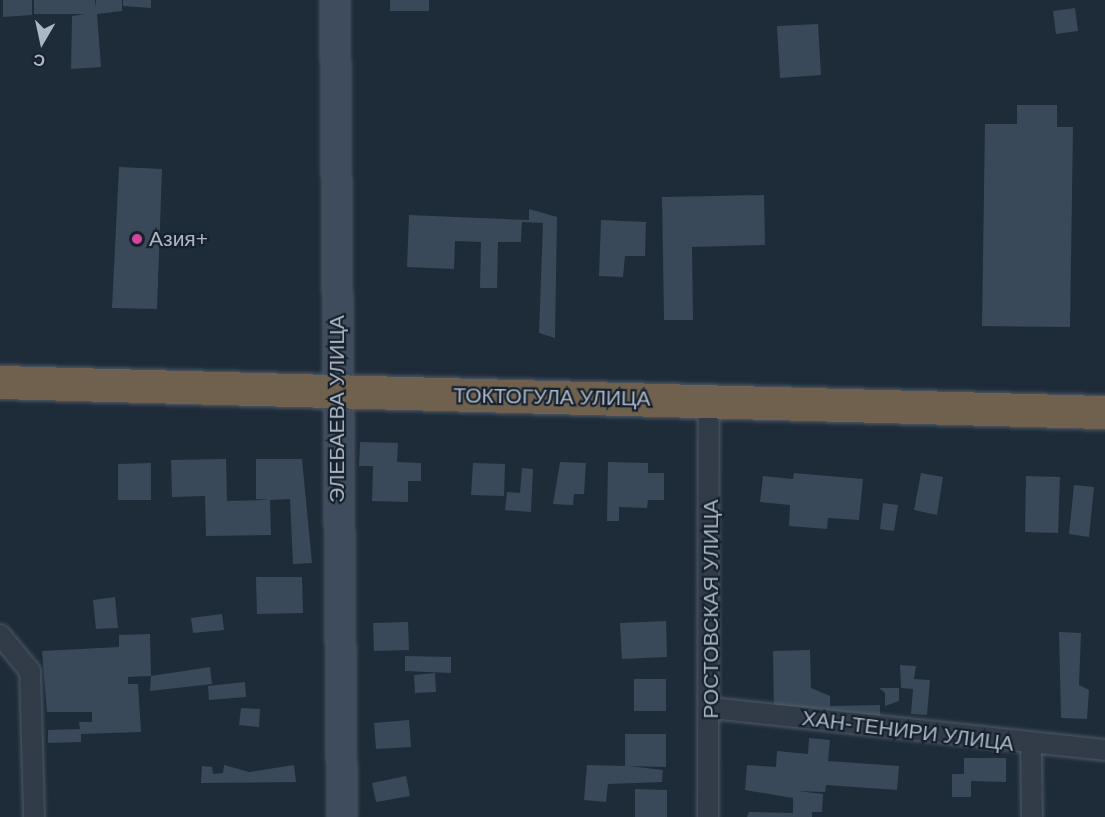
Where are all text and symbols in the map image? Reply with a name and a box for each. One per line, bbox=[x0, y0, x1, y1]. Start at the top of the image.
north arrow bbox=[12, 12, 72, 72]
text: С bbox=[32, 51, 46, 70]
place label: Aзия+ bbox=[149, 226, 208, 252]
marker: Aзия+ bbox=[130, 232, 144, 246]
street label: ЭЛЕБАЕВА УЛИЦА bbox=[324, 315, 350, 503]
street label: ТОКТОГУЛА УЛИЦА bbox=[453, 383, 651, 411]
street label: РОСТОВСКАЯ УЛИЦА bbox=[698, 499, 724, 719]
street label: ХАН-ТЕНИРИ УЛИЦА bbox=[801, 705, 1015, 757]

